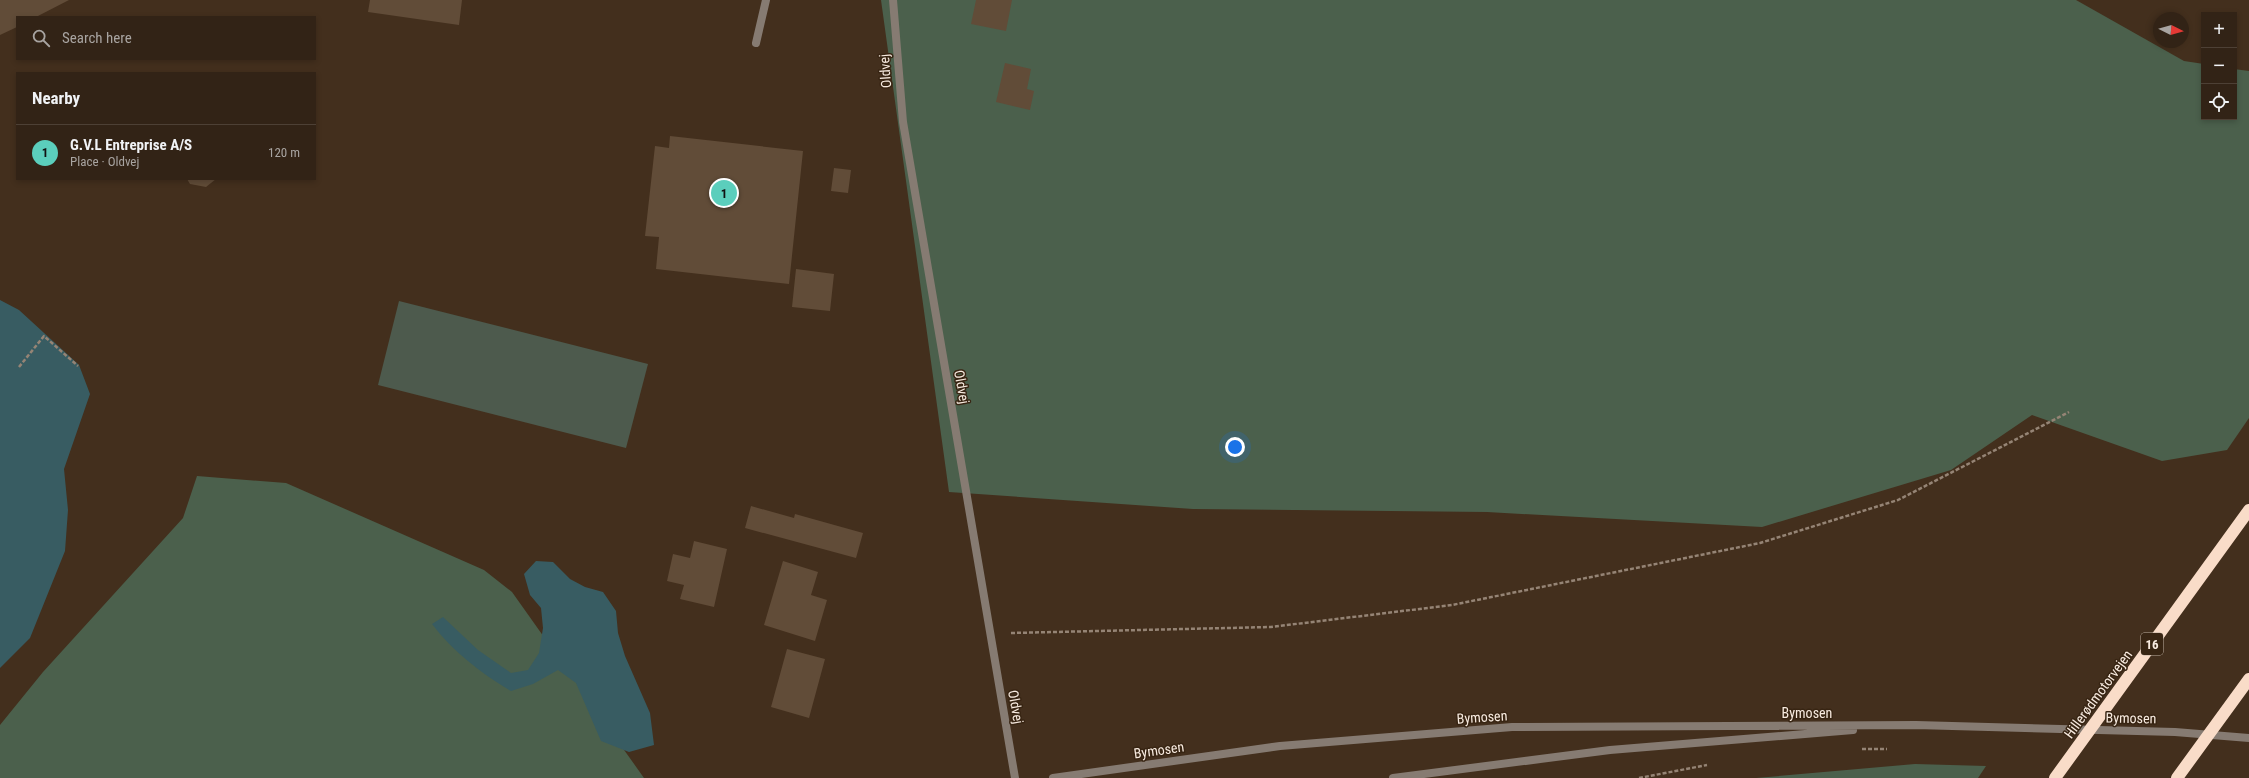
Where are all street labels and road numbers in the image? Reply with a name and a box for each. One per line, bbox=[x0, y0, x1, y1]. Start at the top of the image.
street label: Oldvej bbox=[876, 53, 894, 89]
street label: Oldvej bbox=[951, 369, 973, 405]
road number: 16 bbox=[2141, 633, 2163, 655]
street label: Hillerødmotorvejen bbox=[2061, 647, 2135, 741]
street label: Oldvej bbox=[1005, 689, 1027, 725]
street label: Bymosen bbox=[1782, 705, 1832, 721]
street label: Bymosen bbox=[1456, 707, 1508, 727]
street label: Bymosen bbox=[2105, 710, 2157, 726]
street label: Bymosen bbox=[1133, 739, 1185, 761]

